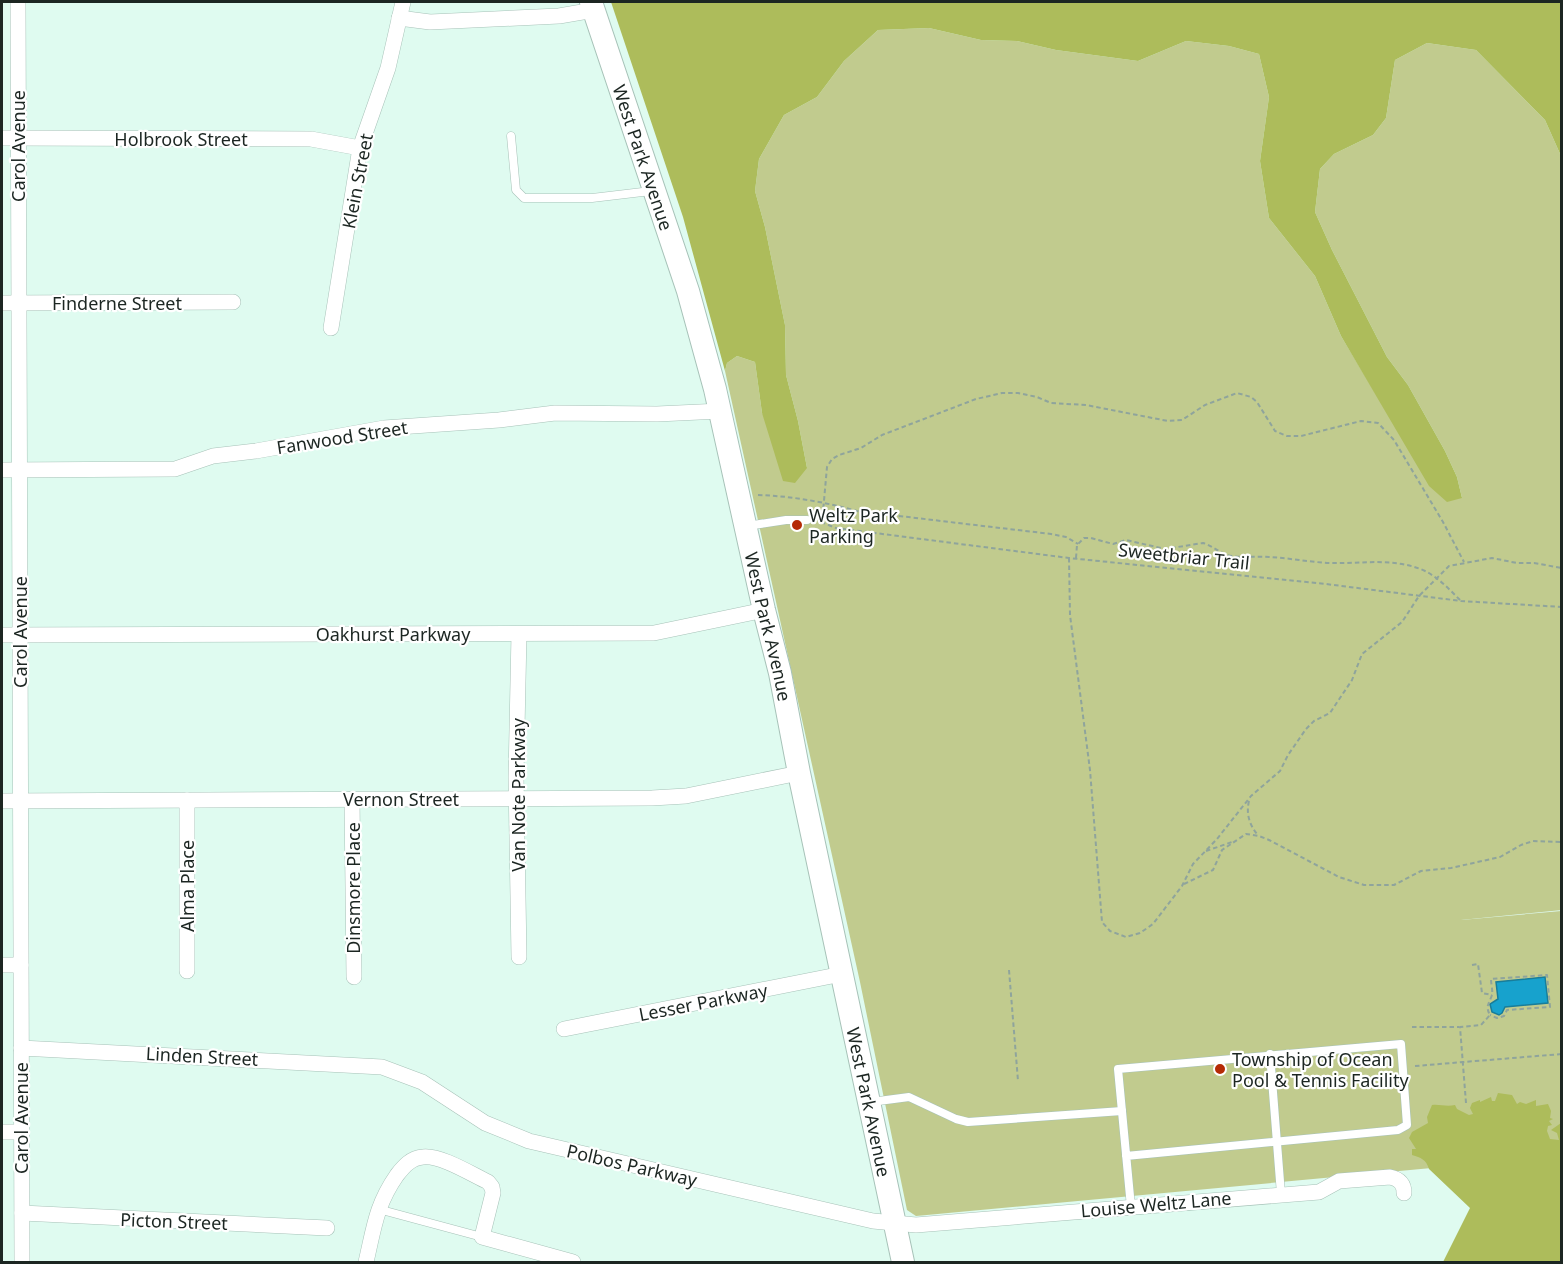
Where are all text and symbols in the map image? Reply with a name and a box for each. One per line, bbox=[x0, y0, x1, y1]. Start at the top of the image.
street label: West Park Avenue bbox=[608, 81, 679, 234]
street label: Carol Avenue bbox=[6, 90, 30, 202]
street label: Holbrook Street bbox=[114, 127, 248, 151]
street label: Klein Street bbox=[336, 131, 378, 231]
street label: Finderne Street bbox=[52, 291, 182, 315]
street label: Fanwood Street bbox=[275, 415, 410, 459]
place label: Weltz Park Parking bbox=[809, 503, 898, 548]
marker: Weltz Park Parking bbox=[790, 518, 804, 532]
street label: Sweetbriar Trail bbox=[1117, 537, 1251, 575]
street label: West Park Avenue bbox=[740, 550, 797, 703]
street label: Carol Avenue bbox=[8, 576, 32, 688]
street label: Oakhurst Parkway bbox=[316, 622, 471, 646]
street label: Van Note Parkway bbox=[506, 717, 530, 872]
street label: Vernon Street bbox=[343, 787, 460, 811]
street label: Dinsmore Place bbox=[341, 822, 365, 954]
street label: Alma Place bbox=[175, 840, 199, 932]
street label: Lesser Parkway bbox=[637, 978, 770, 1026]
street label: West Park Avenue bbox=[841, 1025, 897, 1179]
street label: Linden Street bbox=[145, 1041, 259, 1071]
place label: Township of Ocean Pool & Tennis Facility bbox=[1232, 1047, 1409, 1092]
street label: Carol Avenue bbox=[9, 1062, 33, 1174]
marker: Township of Ocean Pool & Tennis Facility bbox=[1213, 1062, 1227, 1076]
street label: Polbos Parkway bbox=[564, 1138, 700, 1192]
street label: Louise Weltz Lane bbox=[1080, 1185, 1232, 1223]
street label: Picton Street bbox=[120, 1207, 229, 1235]

